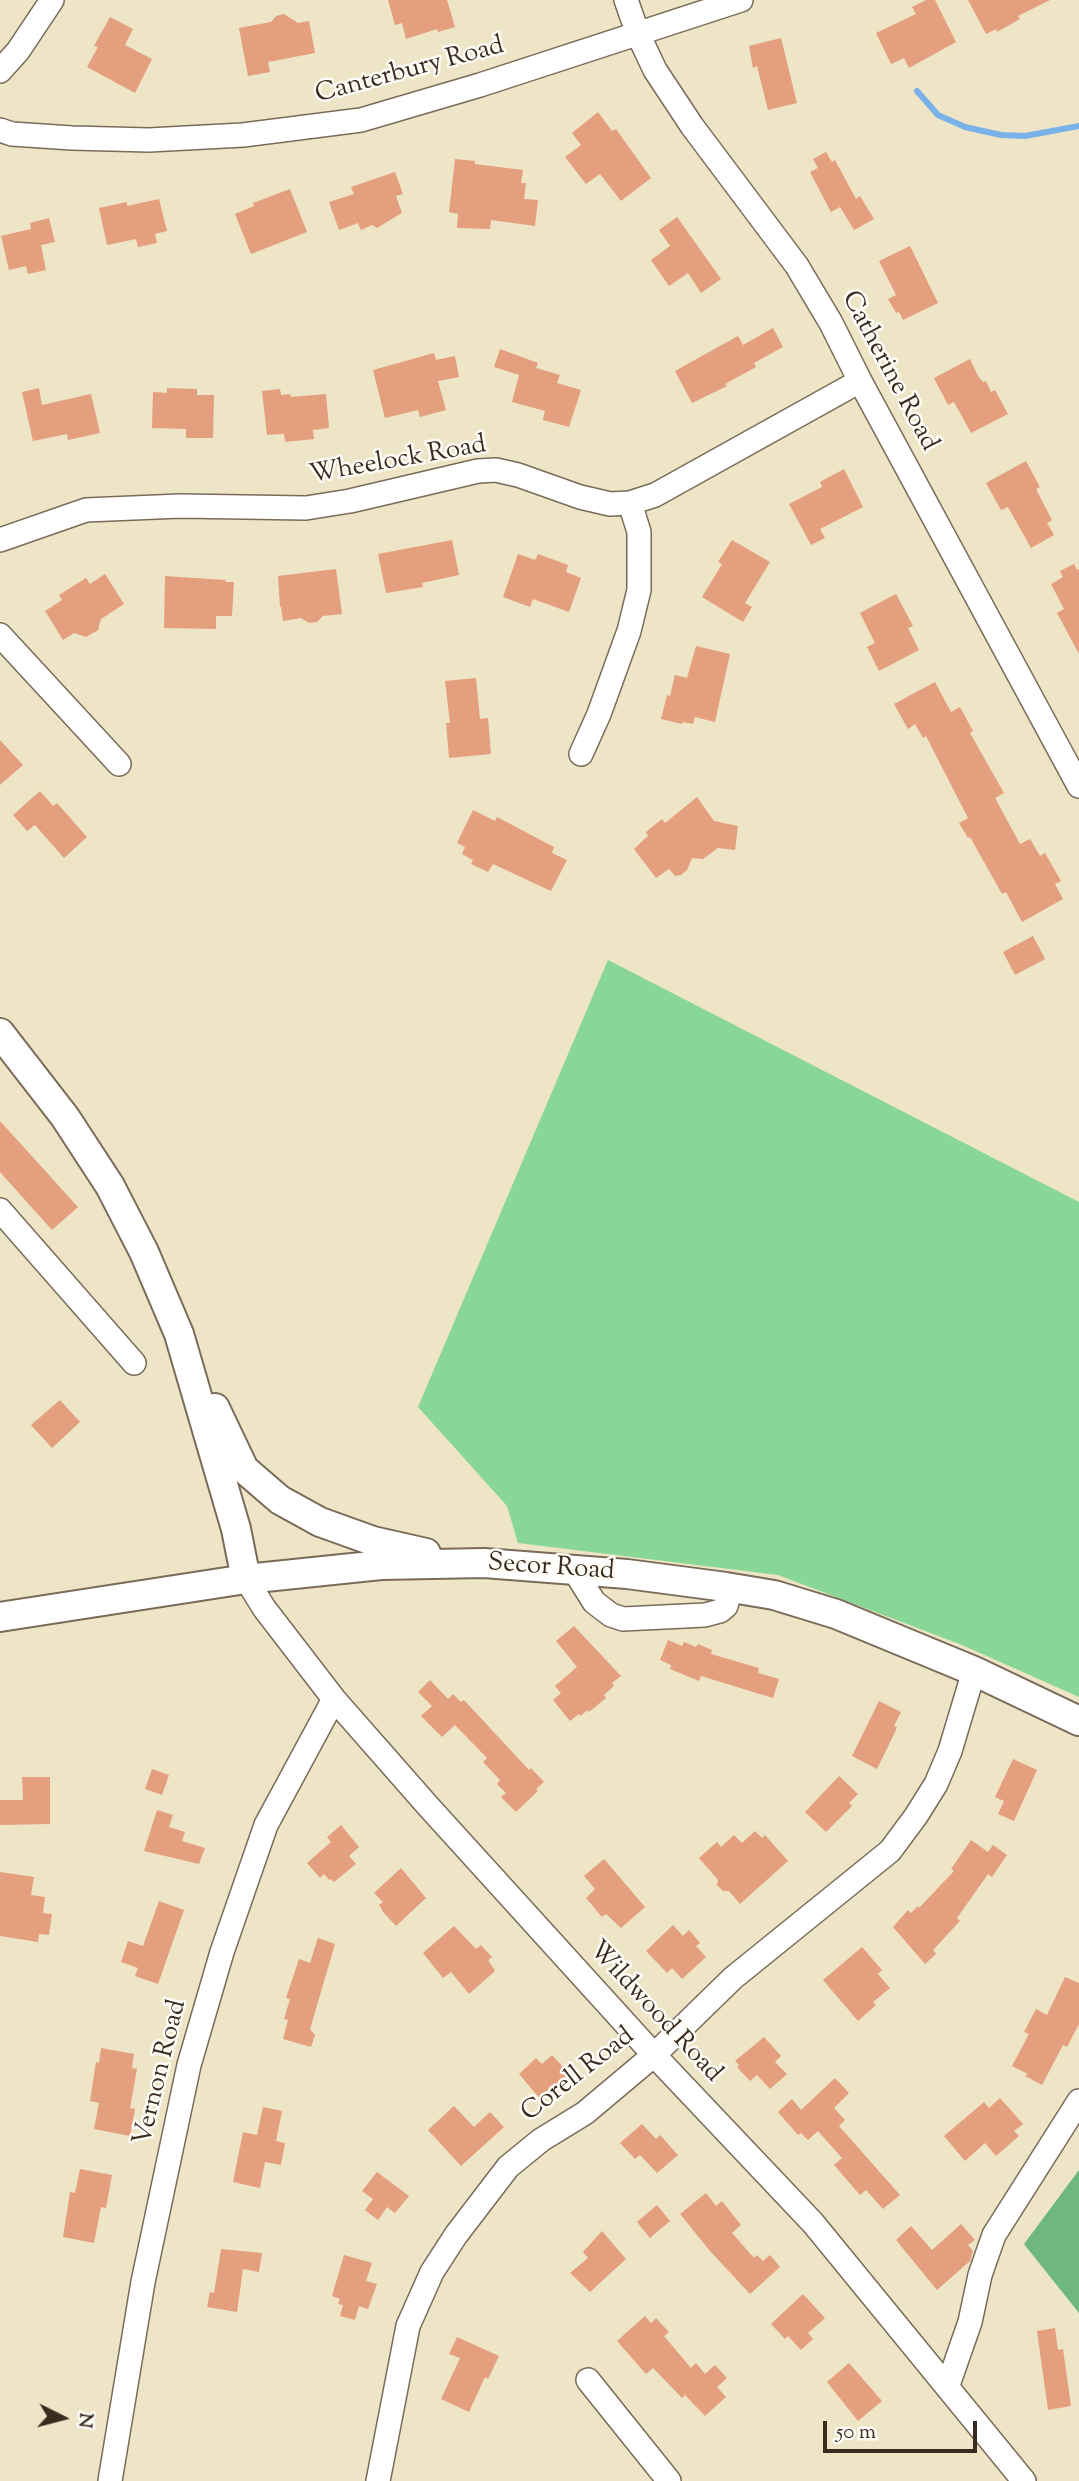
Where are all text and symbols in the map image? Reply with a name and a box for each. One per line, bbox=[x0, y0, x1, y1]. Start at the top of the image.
street label: Canterbury Road bbox=[312, 32, 508, 112]
street label: Catherine Road bbox=[833, 287, 943, 457]
street label: Wheelock Road bbox=[307, 431, 489, 493]
street label: Secor Road bbox=[486, 1549, 616, 1589]
street label: Wildwood Road bbox=[581, 1936, 727, 2090]
street label: Vernon Road bbox=[129, 1997, 195, 2149]
street label: Corell Road bbox=[516, 2022, 642, 2130]
north arrow bbox=[28, 2383, 98, 2453]
scale bar bbox=[827, 2408, 981, 2452]
text: N bbox=[70, 2411, 99, 2429]
text: 50 m bbox=[836, 2418, 876, 2448]

